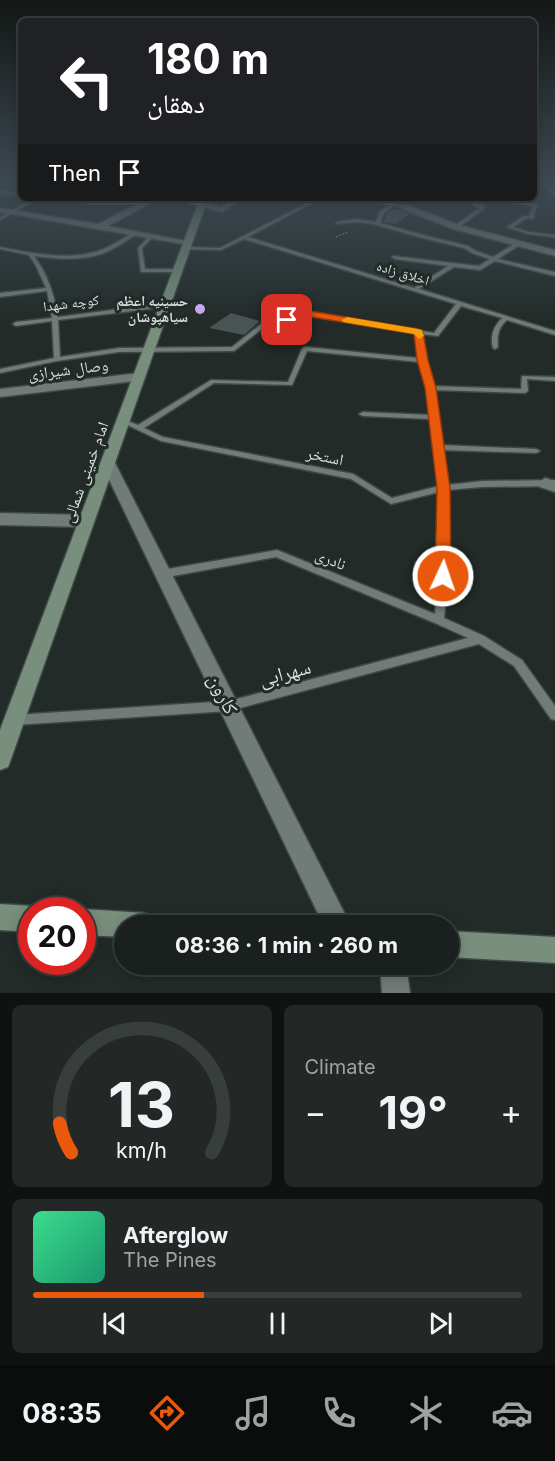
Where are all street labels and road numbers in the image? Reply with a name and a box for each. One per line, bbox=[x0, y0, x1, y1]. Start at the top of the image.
street label: اخلاق زاده bbox=[375, 256, 431, 290]
street label: کوچه شهدا bbox=[42, 291, 100, 315]
street label: وصال شیرازی bbox=[27, 354, 109, 385]
street label: امام خمینی شمالی bbox=[58, 419, 113, 525]
street label: استخر bbox=[304, 442, 345, 469]
street label: نادری bbox=[312, 544, 349, 575]
street label: سهرابی bbox=[256, 655, 314, 691]
street label: کارون bbox=[203, 670, 243, 718]

